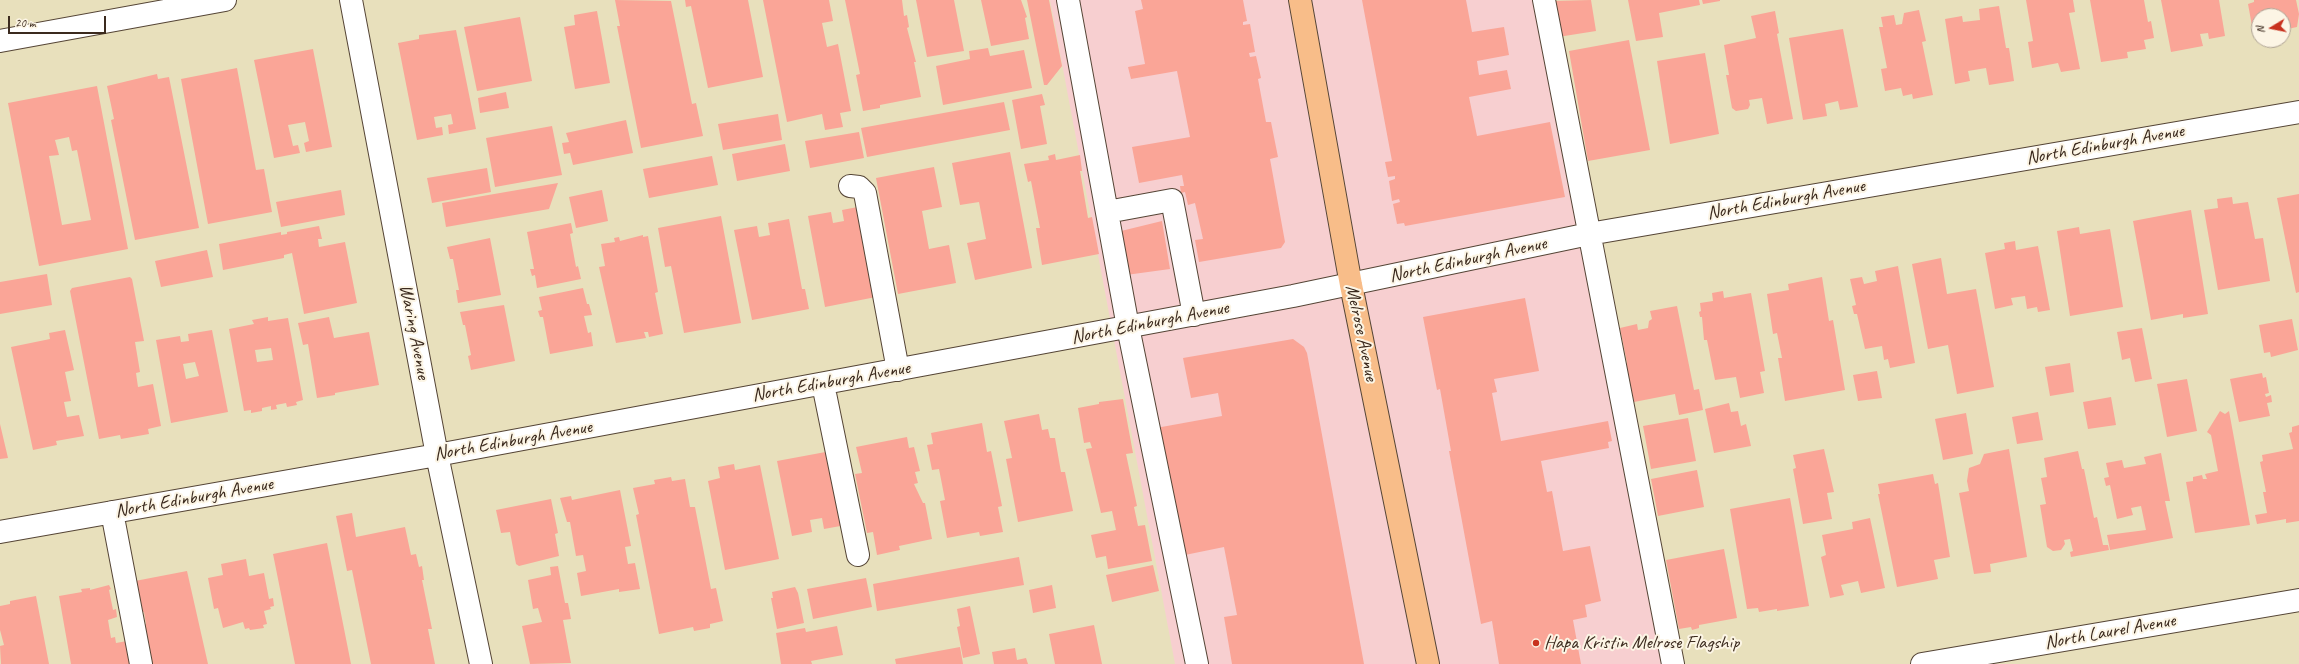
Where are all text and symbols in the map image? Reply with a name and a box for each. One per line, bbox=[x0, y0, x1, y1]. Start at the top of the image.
scale bar bbox=[10, 8, 108, 34]
north arrow bbox=[2251, 8, 2291, 48]
text: 20 m bbox=[15, 15, 35, 31]
text: N bbox=[2253, 25, 2268, 34]
street label: North Edinburgh Avenue bbox=[2024, 120, 2186, 170]
street label: North Edinburgh Avenue bbox=[1705, 175, 1867, 225]
street label: North Edinburgh Avenue bbox=[1387, 232, 1549, 288]
street label: Waring Avenue bbox=[394, 283, 434, 381]
street label: Melrose Avenue bbox=[1340, 283, 1382, 383]
street label: North Edinburgh Avenue bbox=[1069, 297, 1231, 349]
street label: North Edinburgh Avenue bbox=[750, 357, 912, 407]
street label: North Edinburgh Avenue bbox=[432, 416, 594, 466]
street label: North Edinburgh Avenue bbox=[113, 473, 275, 523]
street label: North Laurel Avenue bbox=[2043, 609, 2177, 655]
place label: Hapa Kristin Melrose Flagship bbox=[1544, 632, 1739, 654]
marker: Hapa Kristin Melrose Flagship bbox=[1531, 638, 1541, 648]

